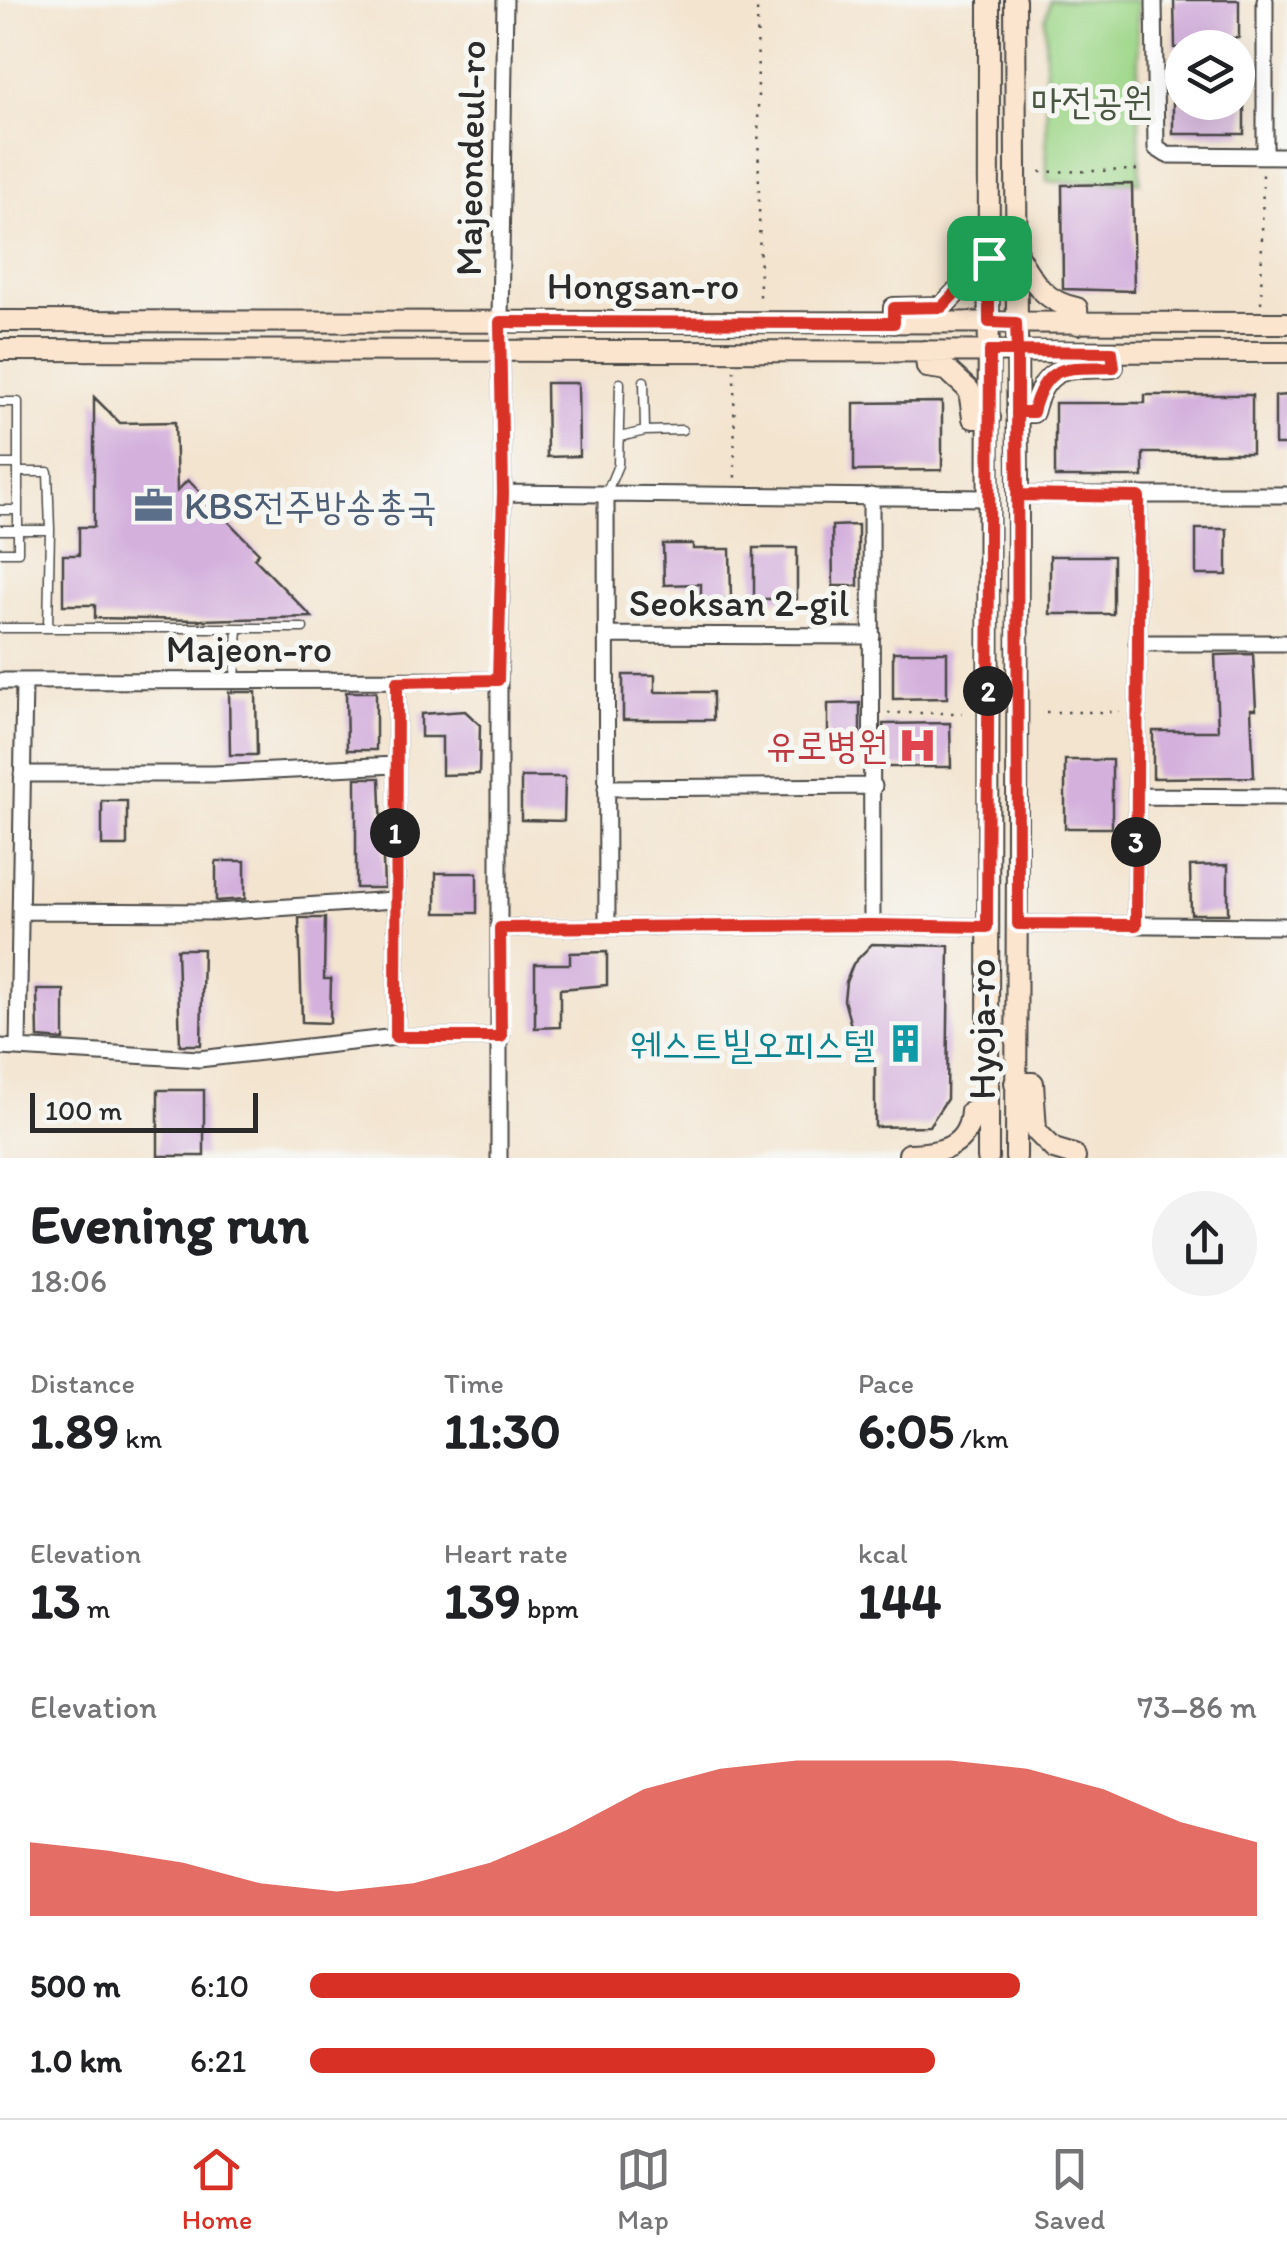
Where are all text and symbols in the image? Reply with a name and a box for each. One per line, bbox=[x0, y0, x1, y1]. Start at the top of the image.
map controls bbox=[1165, 30, 1255, 120]
button: layers bbox=[1165, 30, 1255, 120]
street label: Majeondeul-ro bbox=[445, 40, 495, 276]
park label: 마전공원 bbox=[1031, 78, 1153, 124]
pin bbox=[947, 216, 1032, 301]
icon: arrive bbox=[962, 231, 1017, 286]
street label: Hongsan-ro bbox=[547, 263, 739, 309]
place label: KBS전주방송총국 bbox=[184, 483, 437, 529]
office icon: KBS전주방송총국 bbox=[133, 485, 175, 527]
street label: Seoksan 2-gil bbox=[629, 580, 849, 626]
street label: Majeon-ro bbox=[166, 626, 332, 672]
pin: 2 bbox=[963, 666, 1013, 716]
text: 2 bbox=[981, 674, 995, 708]
place label: 유로병원 bbox=[766, 722, 888, 768]
hospital icon: 유로병원 bbox=[897, 724, 939, 766]
pin: 1 bbox=[370, 808, 420, 858]
text: 1 bbox=[389, 816, 402, 850]
pin: 3 bbox=[1111, 817, 1161, 867]
text: 3 bbox=[1128, 825, 1144, 859]
street label: Hyoja-ro bbox=[959, 958, 1005, 1100]
place label: 웨스트빌오피스텔 bbox=[630, 1021, 875, 1067]
building icon: 웨스트빌오피스텔 bbox=[884, 1023, 926, 1065]
scale bar bbox=[30, 1088, 258, 1132]
text: 100 m bbox=[45, 1093, 122, 1127]
text: Evening run bbox=[30, 1191, 309, 1257]
button: share bbox=[1152, 1191, 1257, 1296]
text: 18:06 bbox=[30, 1262, 107, 1300]
text: Distance bbox=[30, 1366, 135, 1400]
text: Time bbox=[444, 1366, 504, 1400]
text: Pace bbox=[858, 1366, 914, 1400]
text: 1.89 bbox=[30, 1400, 119, 1461]
text: 11:30 bbox=[444, 1400, 561, 1461]
text: 6:05 bbox=[858, 1400, 954, 1461]
text: km bbox=[119, 1421, 162, 1455]
text: /km bbox=[954, 1421, 1009, 1455]
text: Elevation bbox=[30, 1536, 141, 1570]
text: Heart rate bbox=[444, 1536, 568, 1570]
text: kcal bbox=[858, 1536, 908, 1570]
text: 13 bbox=[30, 1570, 80, 1631]
text: 139 bbox=[444, 1570, 521, 1631]
text: 144 bbox=[858, 1570, 941, 1631]
text: m bbox=[80, 1591, 110, 1625]
text: bpm bbox=[521, 1591, 579, 1625]
text: Elevation bbox=[30, 1688, 157, 1726]
text: 73–86 m bbox=[1137, 1688, 1257, 1726]
text: 500 m bbox=[30, 1967, 120, 2005]
text: 6:10 bbox=[190, 1967, 249, 2005]
text: 1.0 km bbox=[30, 2042, 122, 2080]
text: 6:21 bbox=[190, 2042, 246, 2080]
tab: Home bbox=[182, 2142, 252, 2236]
tab: Map bbox=[616, 2142, 671, 2236]
tab: Saved bbox=[1034, 2142, 1105, 2236]

